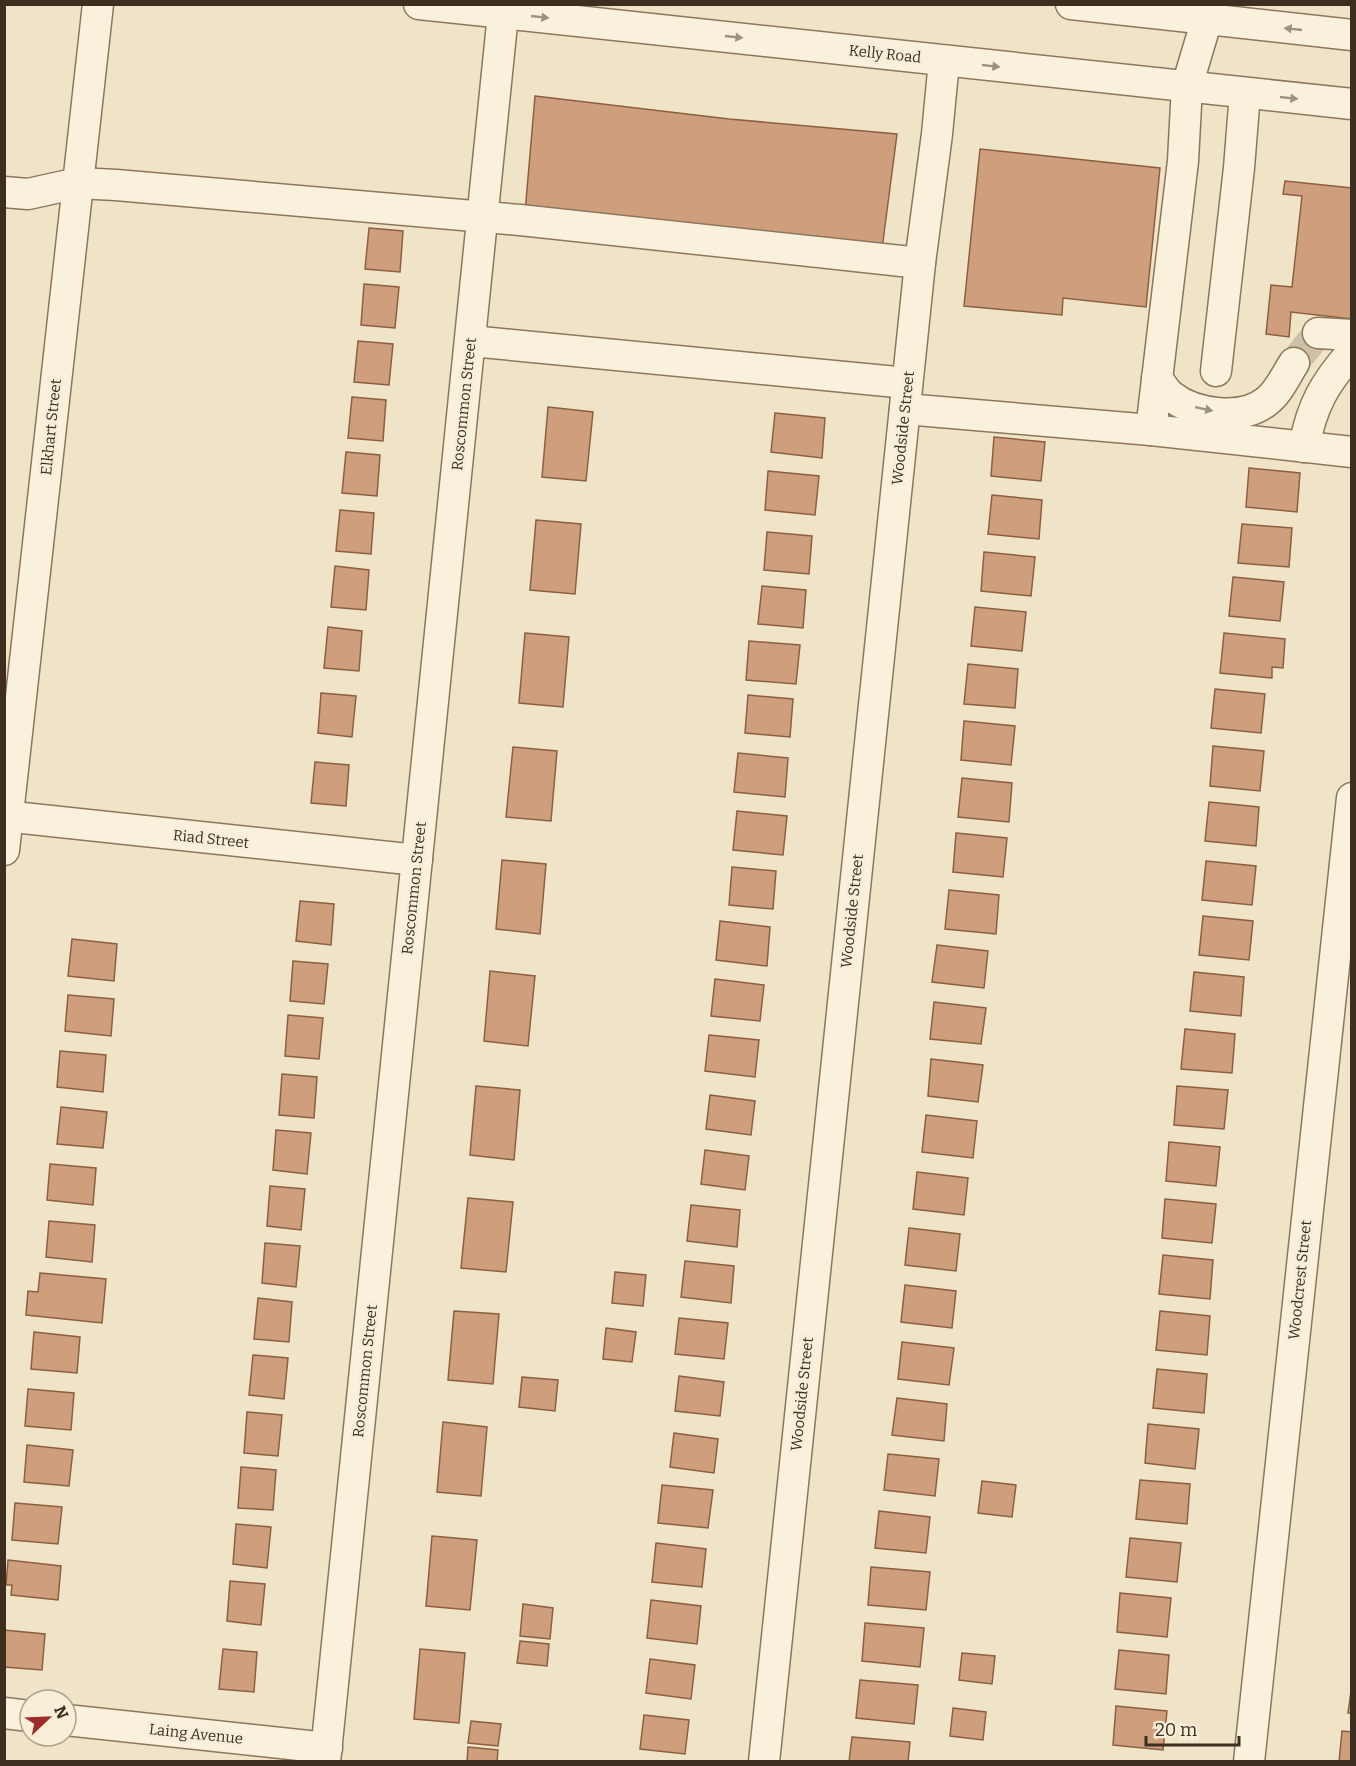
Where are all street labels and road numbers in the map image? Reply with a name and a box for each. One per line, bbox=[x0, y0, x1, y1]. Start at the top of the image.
street label: Kelly Road bbox=[848, 41, 922, 67]
street label: Roscommon Street bbox=[448, 336, 480, 471]
street label: Woodside Street bbox=[888, 370, 918, 486]
street label: Elkhart Street bbox=[37, 377, 65, 476]
street label: Roscommon Street bbox=[398, 820, 430, 955]
street label: Riad Street bbox=[172, 826, 250, 852]
street label: Woodside Street bbox=[837, 853, 867, 969]
street label: Woodcrest Street bbox=[1285, 1219, 1315, 1341]
street label: Roscommon Street bbox=[349, 1303, 381, 1438]
street label: Woodside Street bbox=[787, 1336, 817, 1452]
street label: Laing Avenue bbox=[148, 1720, 244, 1748]

